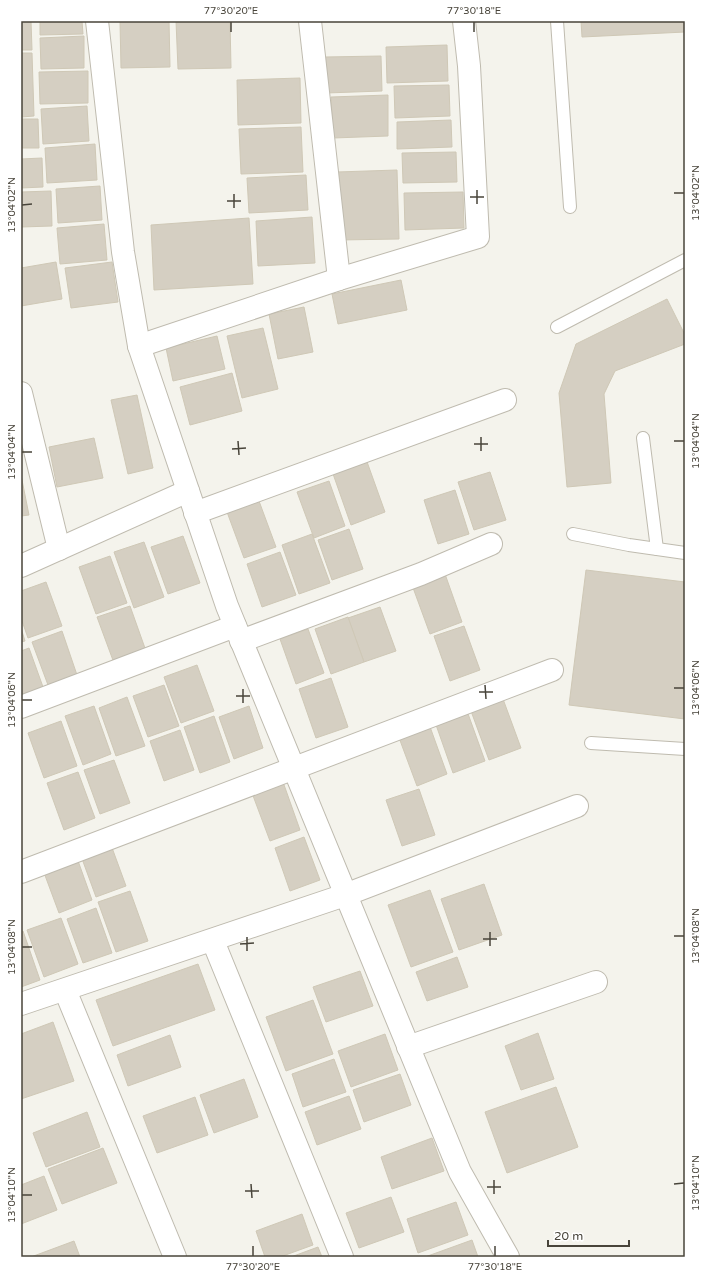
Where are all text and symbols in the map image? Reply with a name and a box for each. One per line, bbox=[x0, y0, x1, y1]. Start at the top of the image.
text: 77°30'20"E bbox=[204, 5, 258, 17]
text: 77°30'18"E bbox=[447, 5, 501, 17]
text: 13°04'02"N bbox=[690, 165, 702, 221]
text: 13°04'02"N bbox=[6, 177, 18, 233]
text: 13°04'04"N bbox=[690, 413, 702, 469]
text: 13°04'04"N bbox=[6, 424, 18, 480]
text: 13°04'06"N bbox=[690, 660, 702, 716]
text: 13°04'06"N bbox=[6, 672, 18, 728]
text: 13°04'08"N bbox=[690, 908, 702, 964]
text: 13°04'08"N bbox=[6, 919, 18, 975]
text: 13°04'10"N bbox=[690, 1155, 702, 1211]
text: 13°04'10"N bbox=[6, 1167, 18, 1223]
scale bar bbox=[548, 1222, 629, 1248]
text: 20 m bbox=[554, 1229, 583, 1243]
text: 77°30'20"E bbox=[226, 1261, 280, 1273]
text: 77°30'18"E bbox=[468, 1261, 522, 1273]

